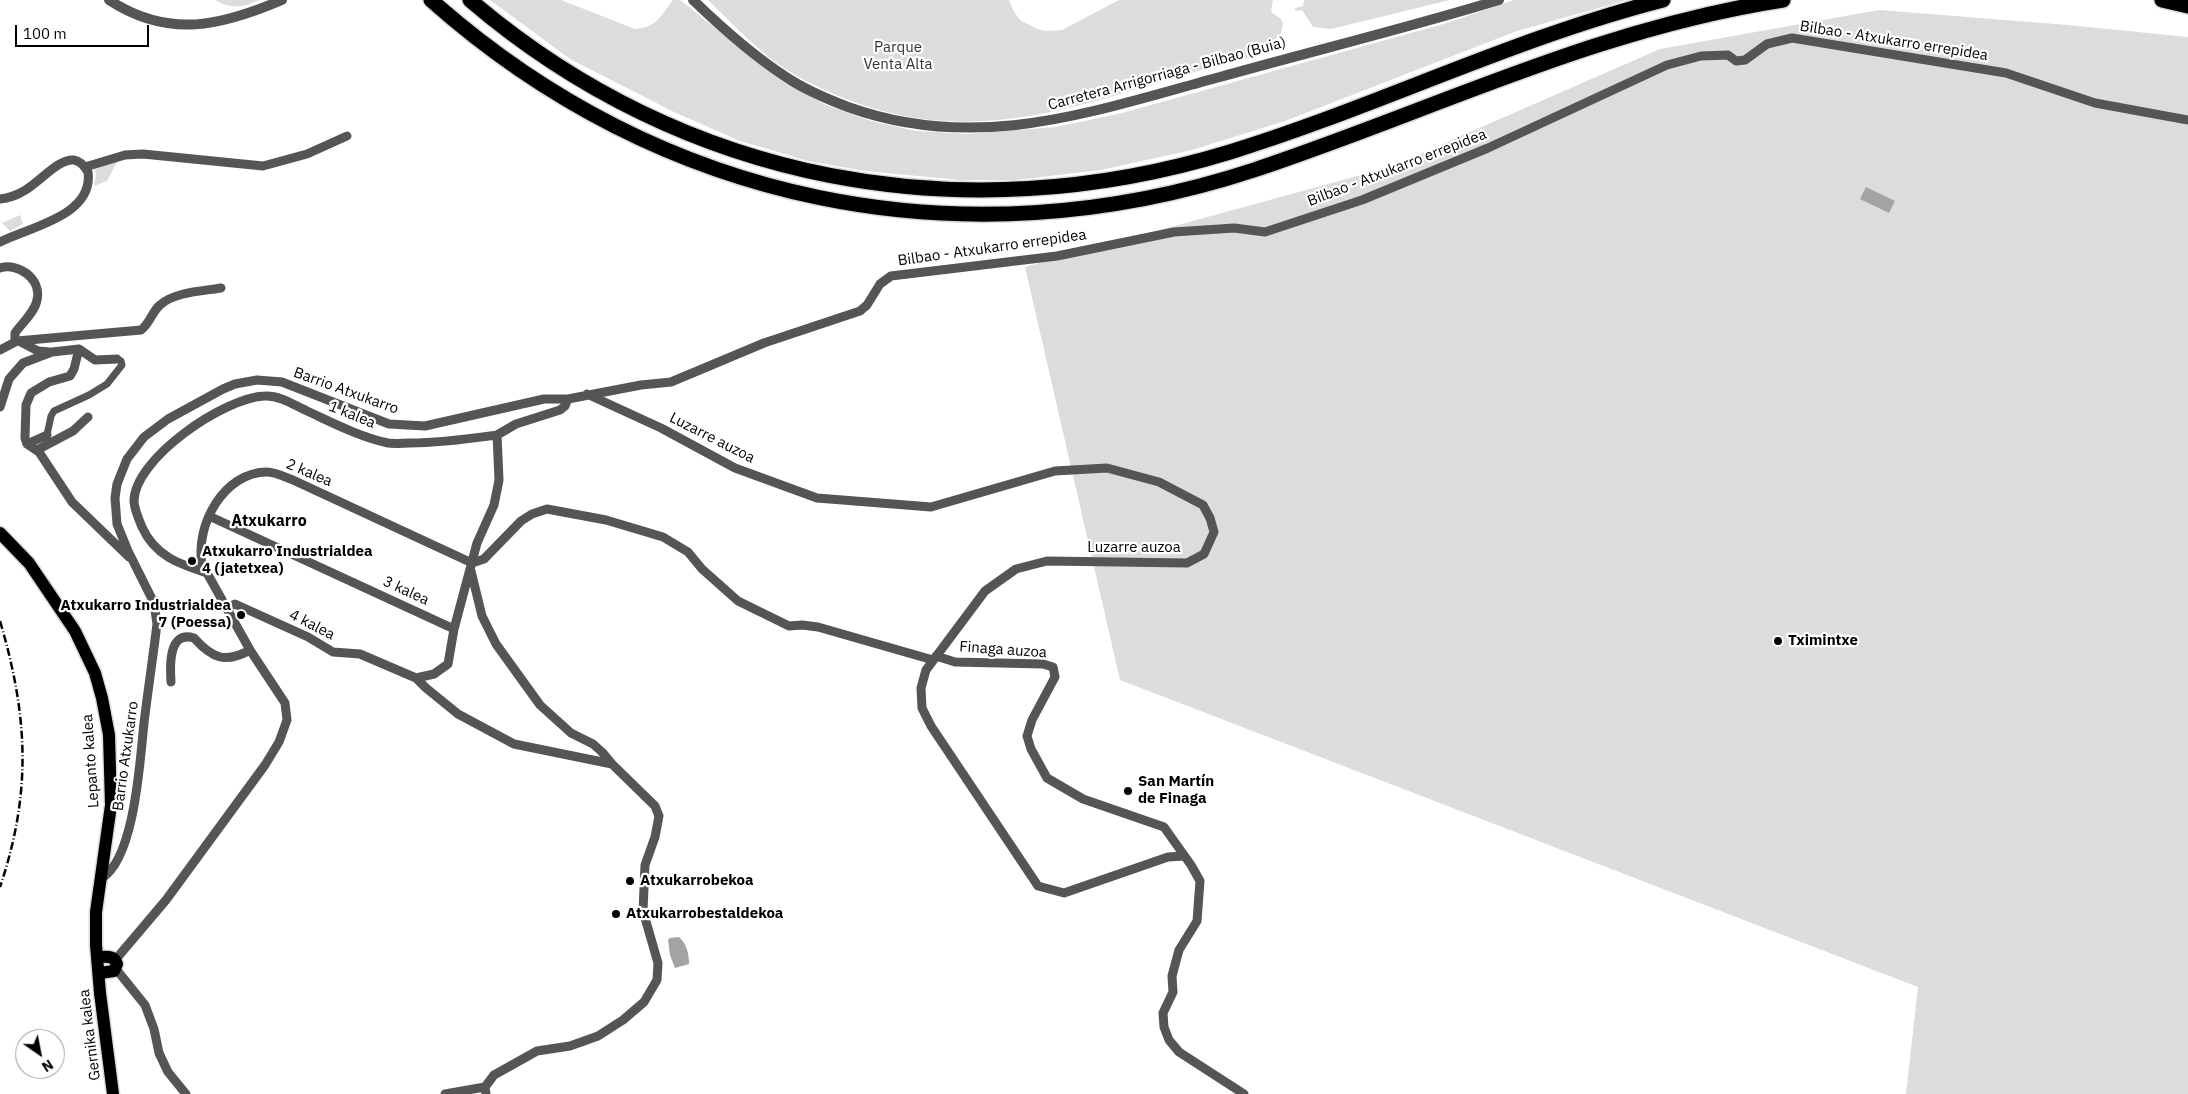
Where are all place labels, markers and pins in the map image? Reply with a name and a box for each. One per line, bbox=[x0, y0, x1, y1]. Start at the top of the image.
place label: Atxukarro Industrialdea 4 (jatetxea) bbox=[202, 543, 372, 578]
marker: Atxukarro Industrialdea 4 (jatetxea) bbox=[186, 555, 198, 567]
place label: Atxukarro Industrialdea 7 (Poessa) bbox=[61, 597, 231, 632]
marker: Atxukarro Industrialdea 7 (Poessa) bbox=[235, 609, 247, 621]
place label: Tximintxe bbox=[1788, 632, 1858, 650]
marker: Tximintxe bbox=[1772, 635, 1784, 647]
place label: San Martín de Finaga bbox=[1138, 773, 1214, 808]
marker: San Martín de Finaga bbox=[1122, 785, 1134, 797]
place label: Atxukarrobekoa bbox=[640, 872, 754, 890]
marker: Atxukarrobekoa bbox=[624, 875, 636, 887]
place label: Atxukarrobestaldekoa bbox=[626, 905, 783, 923]
marker: Atxukarrobestaldekoa bbox=[610, 908, 622, 920]

